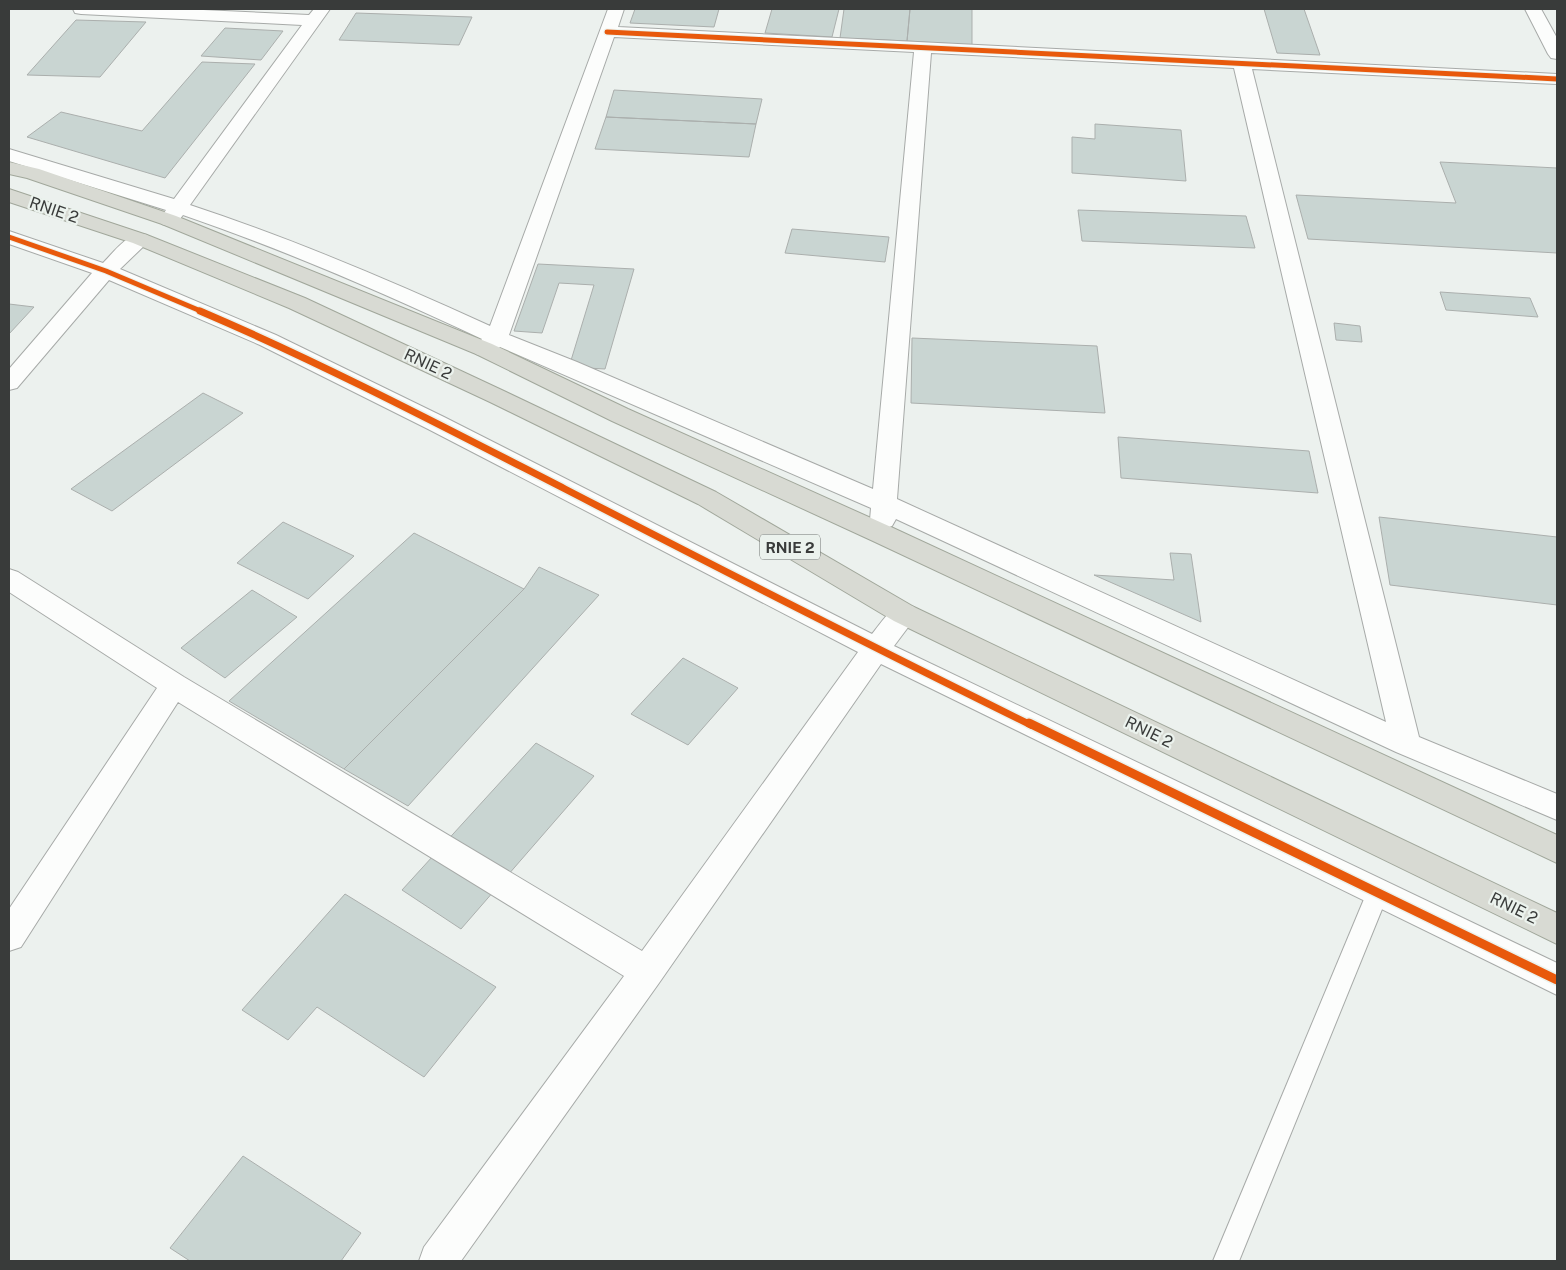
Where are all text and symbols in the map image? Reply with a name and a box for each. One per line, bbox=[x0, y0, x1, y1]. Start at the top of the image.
street label: RNIE 2 bbox=[27, 193, 81, 227]
street label: RNIE 2 bbox=[401, 345, 455, 383]
road number: RNIE 2 bbox=[760, 534, 820, 560]
street label: RNIE 2 bbox=[1122, 712, 1176, 752]
street label: RNIE 2 bbox=[1487, 888, 1541, 928]

